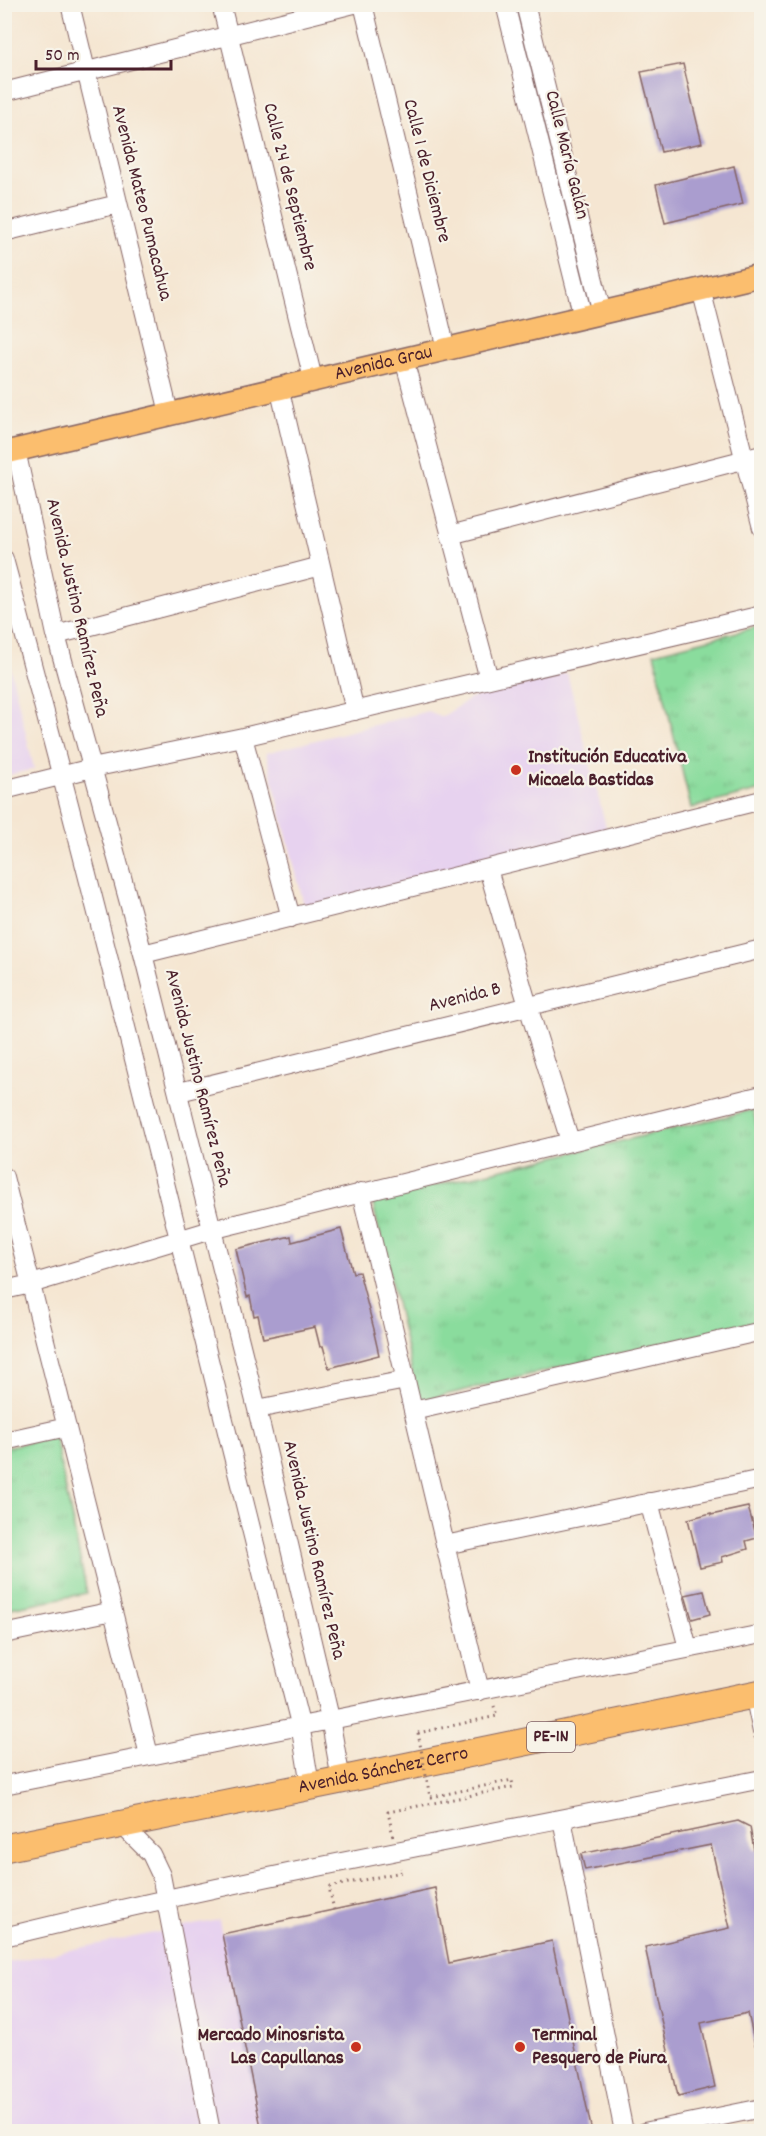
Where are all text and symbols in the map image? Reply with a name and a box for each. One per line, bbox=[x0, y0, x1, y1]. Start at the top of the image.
scale bar bbox=[36, 33, 171, 71]
text: 50 m bbox=[45, 44, 80, 69]
street label: Calle María Galán bbox=[536, 88, 596, 222]
street label: Calle 1 de Diciembre bbox=[395, 96, 457, 246]
street label: Calle 24 de Septiembre bbox=[255, 100, 323, 274]
street label: Avenida Mateo Pumacahua bbox=[103, 102, 179, 304]
street label: Avenida Grau bbox=[332, 339, 436, 389]
street label: Avenida Justino Ramírez Peña bbox=[37, 496, 115, 721]
place label: Institución Educativa Micaela Bastidas bbox=[528, 744, 687, 795]
marker: Institución Educativa Micaela Bastidas bbox=[509, 763, 523, 777]
street label: Avenida Justino Ramírez Peña bbox=[156, 966, 238, 1191]
street label: Avenida B bbox=[426, 975, 504, 1021]
street label: Avenida Justino Ramírez Peña bbox=[274, 1438, 352, 1663]
road number: PE-1N bbox=[527, 1722, 575, 1752]
street label: Avenida Sánchez Cerro bbox=[296, 1740, 471, 1802]
place label: Mercado Minosrista Las Capullanas bbox=[198, 2022, 345, 2073]
place label: Terminal Pesquero de Piura bbox=[532, 2022, 667, 2073]
marker: Mercado Minosrista Las Capullanas bbox=[349, 2040, 363, 2054]
marker: Terminal Pesquero de Piura bbox=[513, 2040, 527, 2054]

